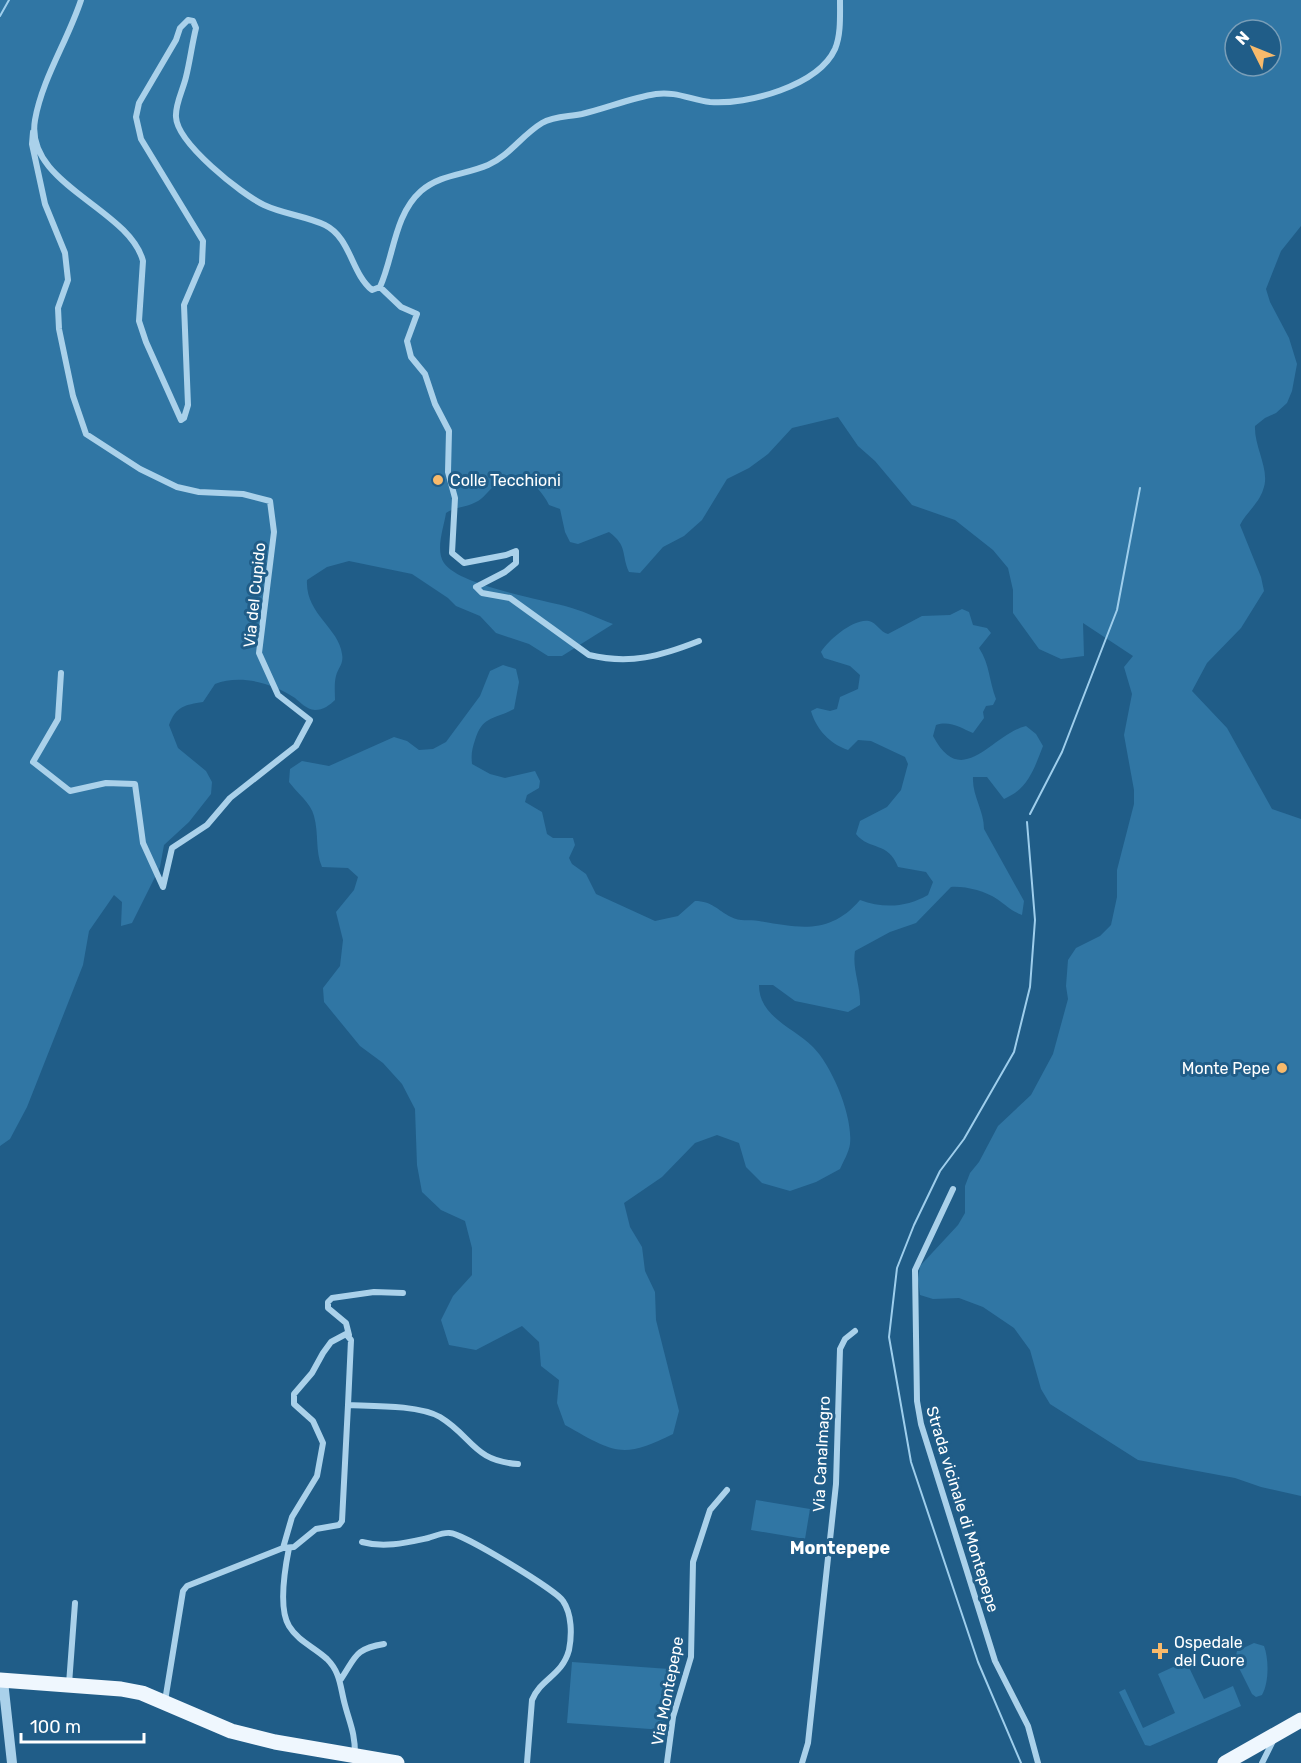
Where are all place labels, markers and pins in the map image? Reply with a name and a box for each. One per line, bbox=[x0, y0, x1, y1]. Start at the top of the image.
place label: Colle Tecchioni bbox=[450, 471, 561, 490]
marker: Colle Tecchioni bbox=[431, 473, 445, 487]
place label: Monte Pepe bbox=[1182, 1059, 1270, 1078]
marker: Monte Pepe bbox=[1275, 1061, 1289, 1075]
place label: Ospedale del Cuore bbox=[1174, 1633, 1245, 1670]
marker: Ospedale del Cuore bbox=[1151, 1642, 1169, 1660]

